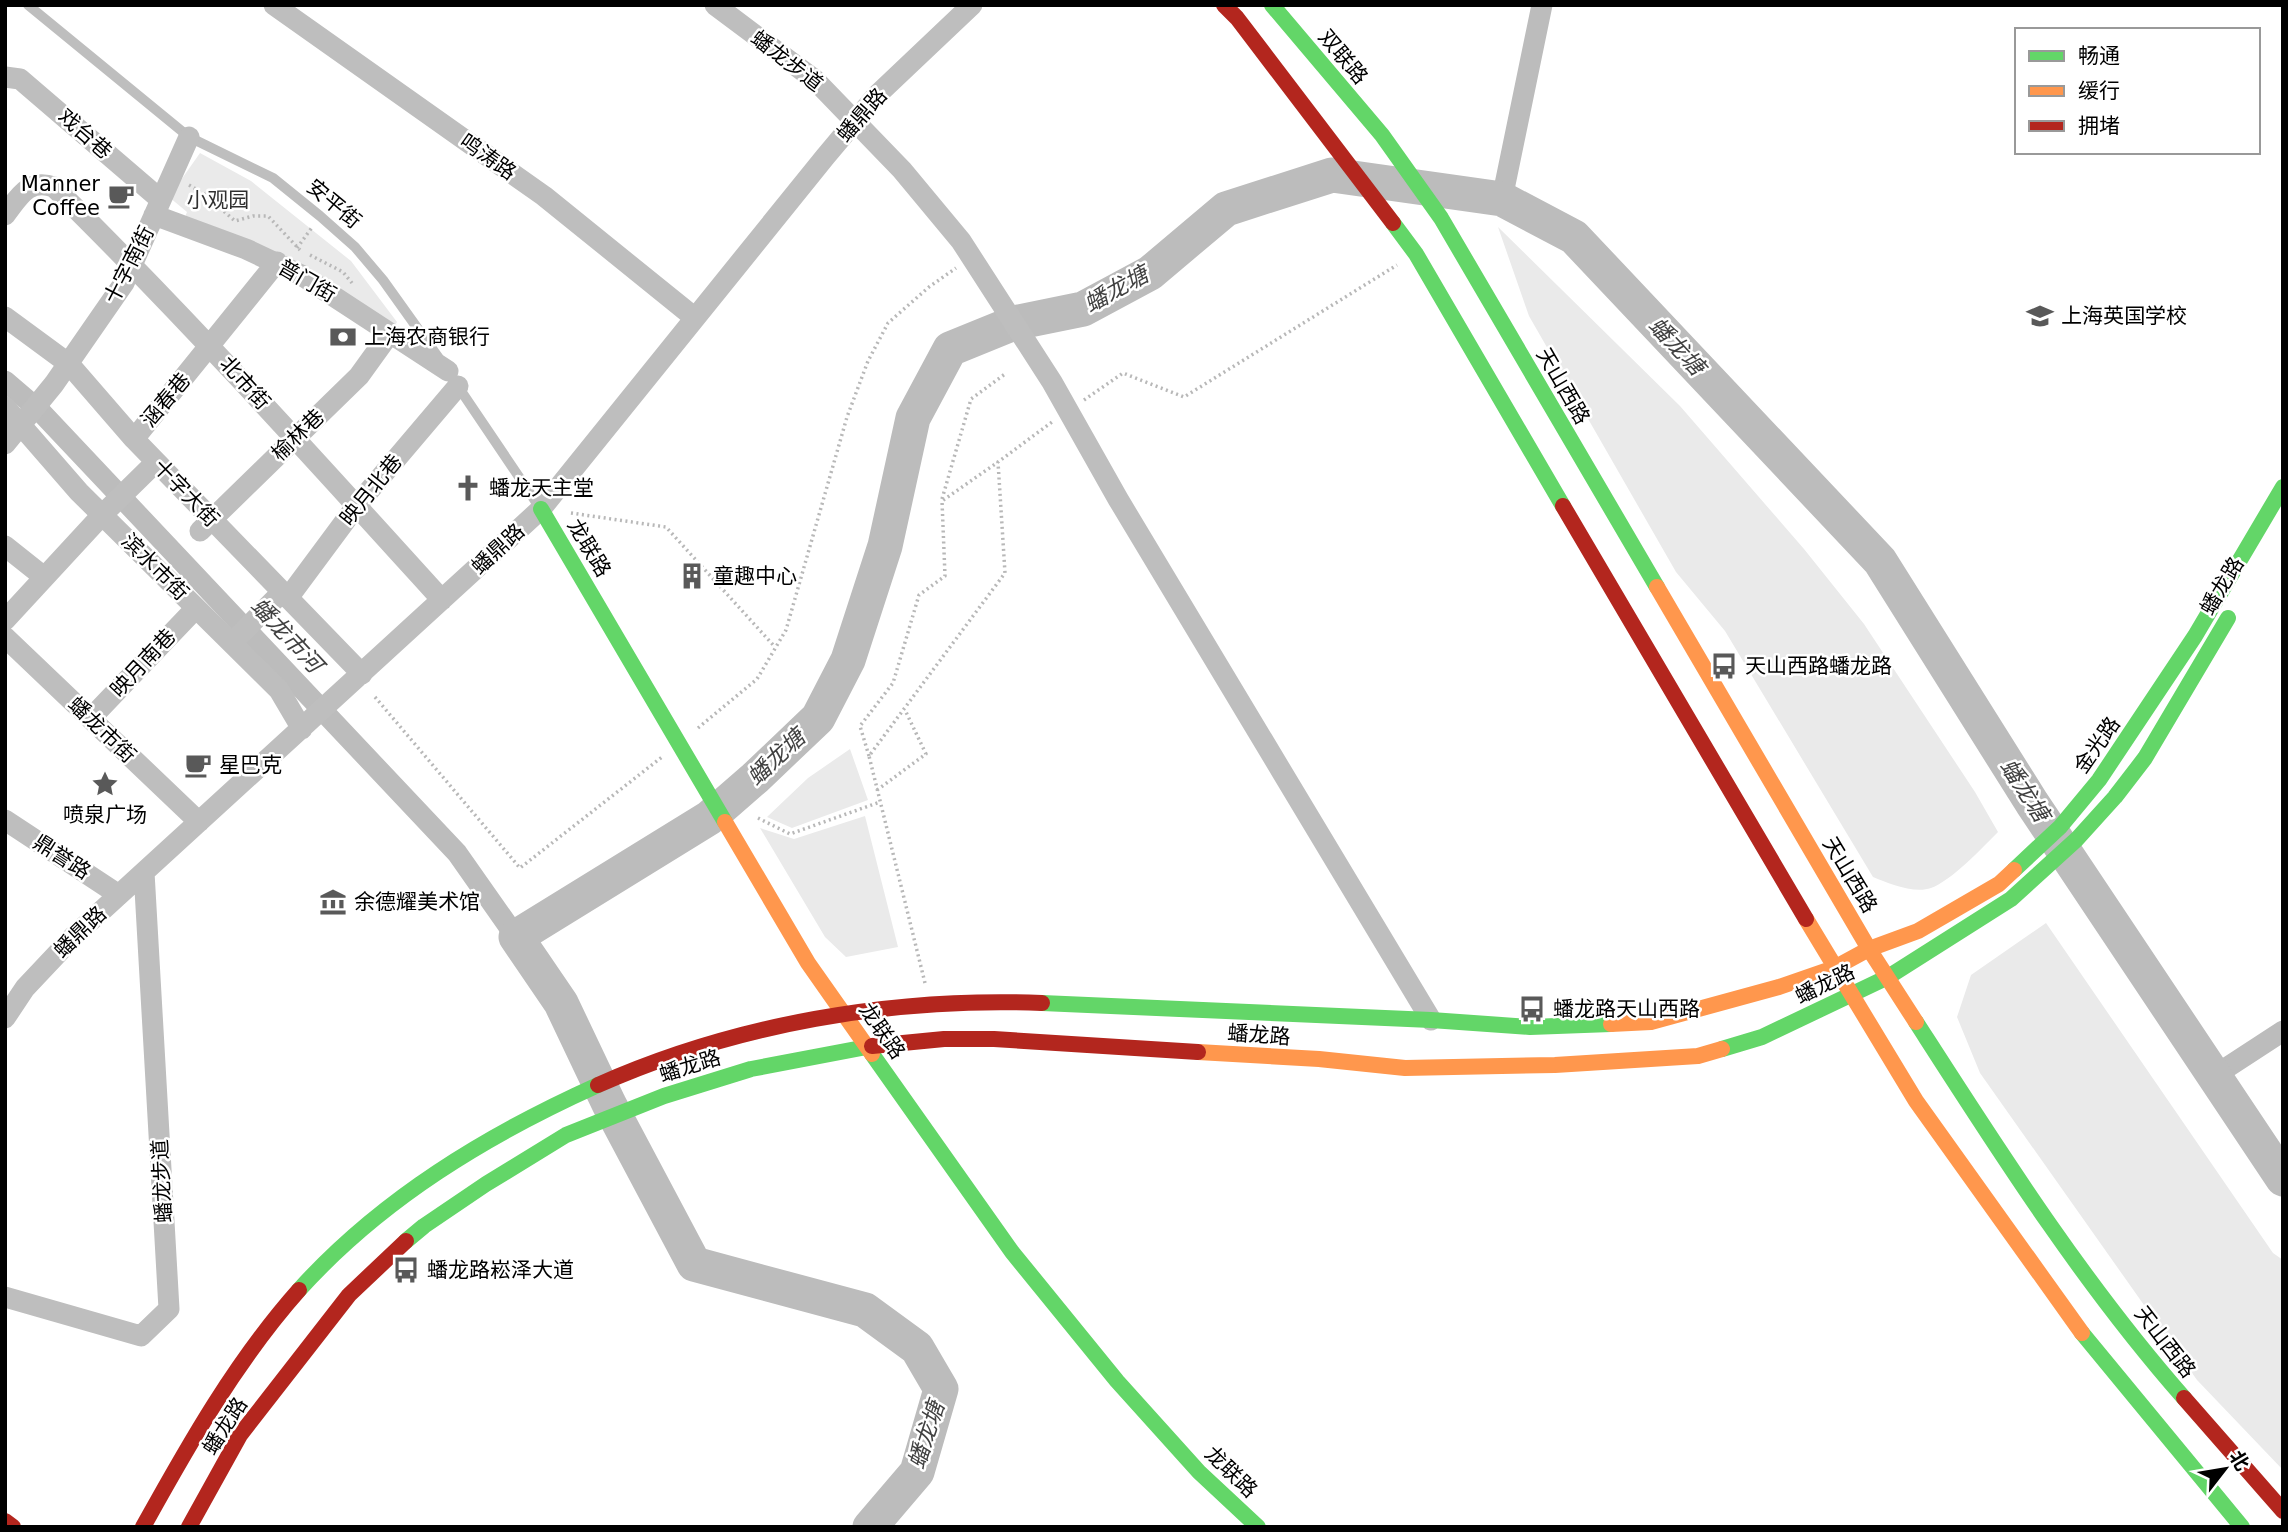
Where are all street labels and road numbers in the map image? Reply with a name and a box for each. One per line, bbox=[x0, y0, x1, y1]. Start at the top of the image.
street label: 双联路 bbox=[1314, 25, 1372, 89]
street label: 蟠龙步道 bbox=[747, 26, 827, 96]
street label: 蟠鼎路 bbox=[832, 83, 892, 147]
street label: 戏台巷 bbox=[53, 104, 117, 164]
street label: 鸣涛路 bbox=[455, 129, 521, 185]
street label: 安平街 bbox=[302, 175, 366, 233]
street label: 十字南街 bbox=[99, 222, 159, 308]
street label: 普门街 bbox=[274, 255, 340, 307]
street label: 天山西路 bbox=[1532, 344, 1594, 428]
street label: 北市街 bbox=[215, 352, 275, 414]
street label: 涵春巷 bbox=[137, 368, 195, 432]
street label: 榆林巷 bbox=[267, 404, 329, 466]
street label: 映月北巷 bbox=[335, 450, 407, 530]
street label: 十字大街 bbox=[148, 454, 224, 532]
street label: 龙联路 bbox=[562, 515, 616, 581]
street label: 蟠鼎路 bbox=[467, 519, 529, 579]
street label: 滨水市街 bbox=[117, 529, 193, 605]
street label: 蟠龙路 bbox=[2195, 553, 2249, 619]
street label: 映月南巷 bbox=[106, 624, 180, 702]
street label: 蟠龙市街 bbox=[63, 692, 141, 768]
street label: 金光路 bbox=[2069, 712, 2125, 778]
street label: 鼎誉路 bbox=[29, 830, 95, 884]
street label: 天山西路 bbox=[1818, 833, 1882, 917]
street label: 蟠鼎路 bbox=[49, 901, 111, 963]
street label: 蟠龙路 bbox=[1791, 959, 1859, 1009]
street label: 龙联路 bbox=[854, 998, 910, 1064]
street label: 蟠龙路 bbox=[1227, 1021, 1291, 1049]
street label: 蟠龙路 bbox=[656, 1045, 724, 1087]
street label: 蟠龙步道 bbox=[148, 1138, 176, 1224]
street label: 天山西路 bbox=[2130, 1302, 2200, 1382]
street label: 蟠龙路 bbox=[198, 1393, 252, 1459]
street label: 龙联路 bbox=[1200, 1441, 1262, 1503]

